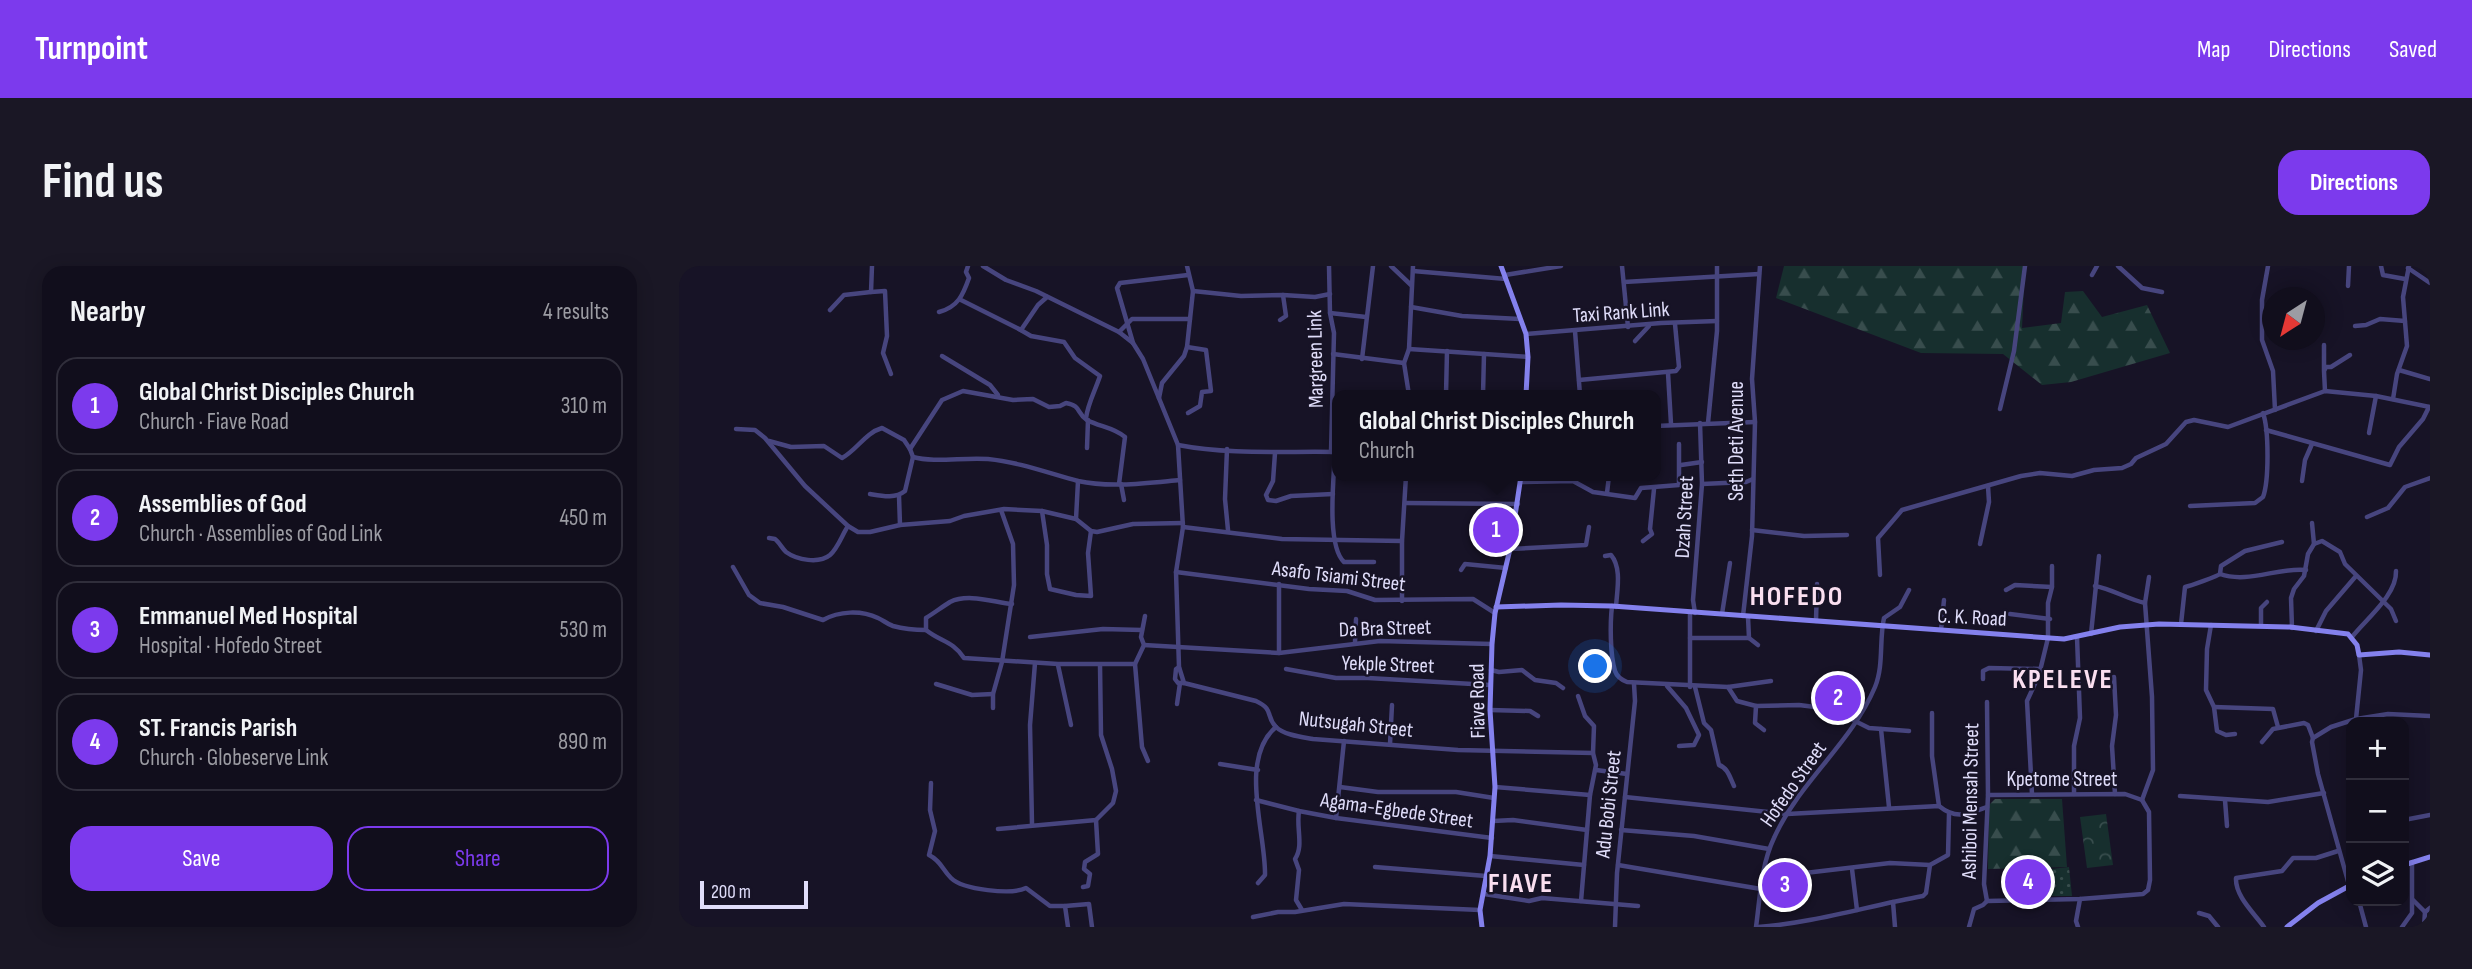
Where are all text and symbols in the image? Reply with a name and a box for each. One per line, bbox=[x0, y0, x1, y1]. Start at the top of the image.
text: Turnpoint bbox=[35, 29, 148, 69]
text: Map bbox=[2197, 35, 2230, 64]
text: Directions bbox=[2268, 35, 2351, 64]
text: Saved bbox=[2389, 35, 2437, 64]
button: Directions bbox=[2278, 150, 2430, 215]
text: Find us bbox=[42, 153, 164, 212]
north arrow bbox=[2262, 287, 2325, 350]
text: Nearby bbox=[70, 294, 146, 330]
street label: Taxi Rank Link bbox=[1572, 297, 1670, 328]
text: 4 results bbox=[543, 298, 609, 326]
street label: Margreen Link bbox=[1302, 310, 1329, 408]
text: Global Christ Disciples Church bbox=[139, 377, 415, 408]
street label: Seth Deti Avenue bbox=[1724, 381, 1749, 501]
popup bbox=[1332, 390, 1661, 481]
text: 1 bbox=[90, 392, 100, 420]
text: 310 m bbox=[561, 392, 607, 420]
text: Global Christ Disciples Church bbox=[1359, 406, 1634, 437]
text: Church · Fiave Road bbox=[139, 408, 289, 436]
text: Church bbox=[1359, 437, 1415, 465]
street label: Dzah Street bbox=[1670, 475, 1699, 559]
text: Assemblies of God bbox=[139, 489, 307, 520]
text: 2 bbox=[90, 504, 100, 532]
text: 450 m bbox=[559, 504, 607, 532]
pin: 1 bbox=[1473, 504, 1519, 556]
text: Church · Assemblies of God Link bbox=[139, 520, 382, 548]
street label: Asafo Tsiami Street bbox=[1270, 556, 1407, 597]
district label: HOFEDO bbox=[1750, 580, 1844, 613]
text: Emmanuel Med Hospital bbox=[139, 601, 358, 632]
street label: C. K. Road bbox=[1937, 603, 2007, 632]
street label: Da Bra Street bbox=[1338, 614, 1432, 643]
text: 3 bbox=[90, 616, 100, 644]
text: 530 m bbox=[559, 616, 607, 644]
text: Hospital · Hofedo Street bbox=[139, 632, 322, 660]
your location bbox=[1578, 649, 1612, 683]
street label: Yekple Street bbox=[1341, 650, 1435, 679]
street label: Fiave Road bbox=[1464, 663, 1491, 739]
district label: KPELEVE bbox=[2012, 663, 2114, 696]
pin: 2 bbox=[1815, 672, 1861, 724]
street label: Nutsugah Street bbox=[1298, 706, 1414, 743]
text: ST. Francis Parish bbox=[139, 713, 297, 744]
map controls bbox=[2346, 717, 2409, 906]
button: + bbox=[2346, 717, 2409, 780]
street label: Ashiboi Mensah Street bbox=[1957, 723, 1984, 880]
text: 4 bbox=[90, 728, 100, 756]
text: 890 m bbox=[558, 728, 607, 756]
street label: Hofedo Street bbox=[1755, 737, 1832, 832]
text: Church · Globeserve Link bbox=[139, 744, 328, 772]
street label: Adu Bobi Street bbox=[1590, 749, 1627, 860]
street label: Kpetome Street bbox=[2007, 767, 2118, 792]
button: − bbox=[2346, 780, 2409, 843]
street label: Agama-Egbede Street bbox=[1318, 787, 1475, 834]
button: Save bbox=[70, 826, 333, 891]
button: Share bbox=[347, 826, 609, 891]
button: layers bbox=[2346, 843, 2409, 906]
pin: 4 bbox=[2005, 856, 2051, 908]
pin: 3 bbox=[1762, 859, 1808, 911]
district label: FIAVE bbox=[1488, 867, 1554, 900]
scale bar bbox=[700, 878, 809, 910]
text: 200 m bbox=[711, 881, 751, 904]

